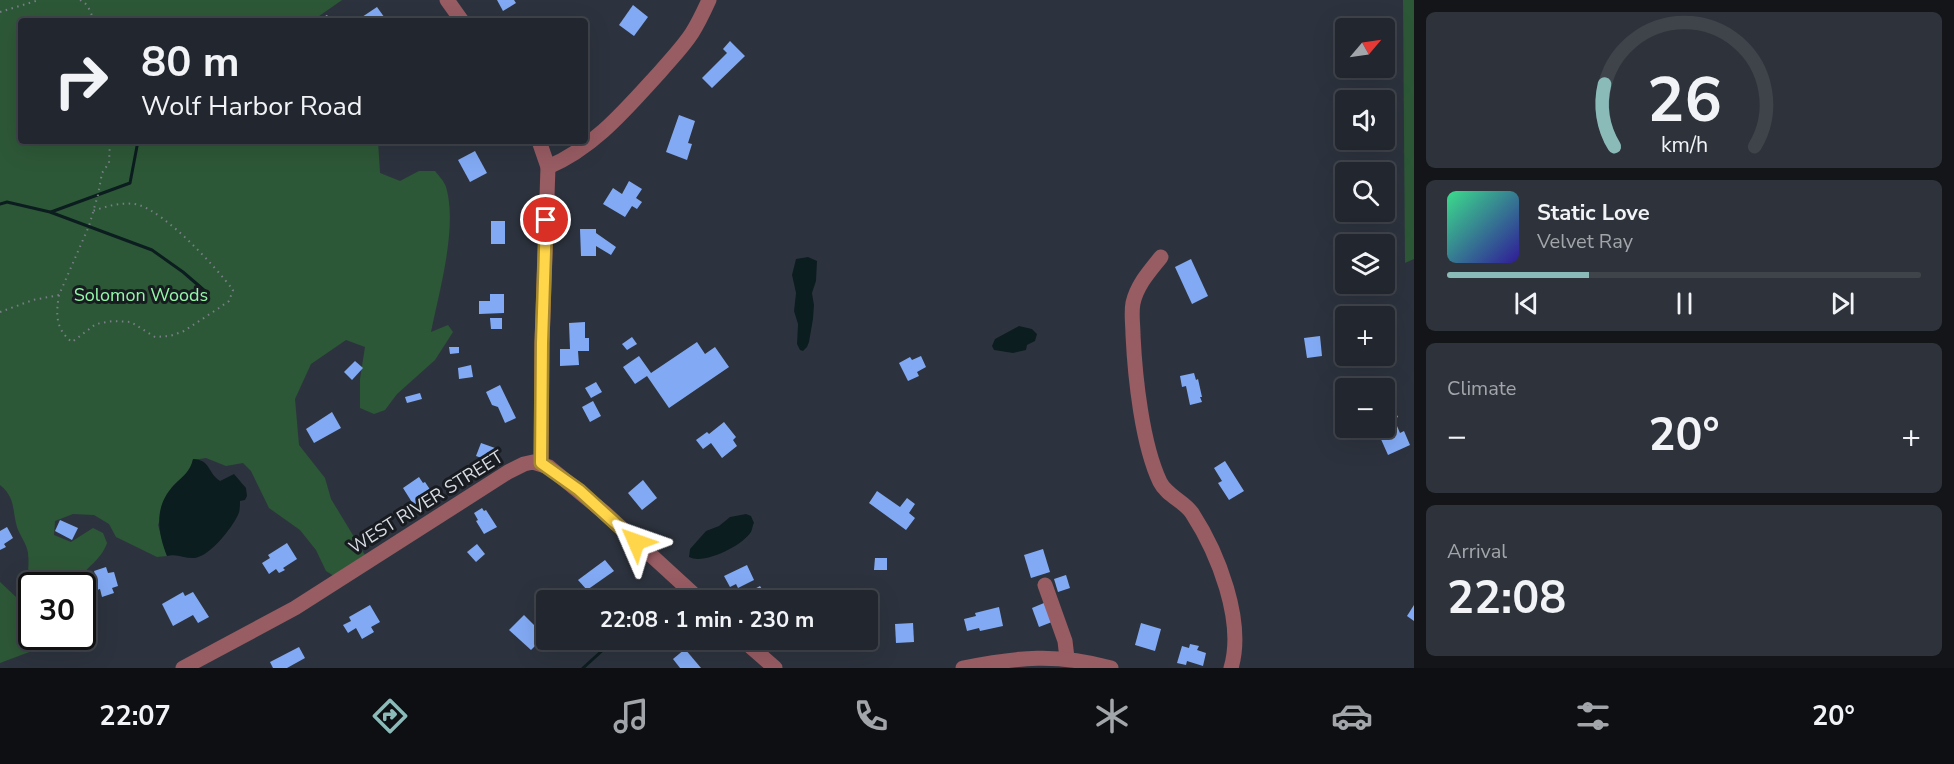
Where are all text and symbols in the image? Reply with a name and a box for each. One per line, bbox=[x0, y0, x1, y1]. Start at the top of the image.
north arrow bbox=[1335, 18, 1395, 78]
map controls bbox=[1335, 18, 1395, 438]
text: 80 m bbox=[141, 34, 240, 91]
icon: right bbox=[42, 42, 120, 120]
text: 26 bbox=[1647, 58, 1721, 143]
text: Wolf Harbor Road bbox=[141, 88, 363, 125]
button: sound bbox=[1335, 90, 1395, 150]
text: km/h bbox=[1660, 130, 1708, 160]
button: search bbox=[1335, 162, 1395, 222]
pin bbox=[520, 194, 571, 245]
text: Static Love bbox=[1537, 198, 1650, 228]
icon: arrive bbox=[529, 203, 562, 236]
text: Velvet Ray bbox=[1537, 228, 1633, 255]
button: layers bbox=[1335, 234, 1395, 294]
park label: Solomon Woods bbox=[74, 283, 208, 307]
icon: previous bbox=[1510, 287, 1543, 320]
icon: pause bbox=[1668, 287, 1701, 320]
icon: next bbox=[1826, 287, 1859, 320]
button: + bbox=[1335, 306, 1395, 366]
text: Climate bbox=[1447, 375, 1516, 402]
button: − bbox=[1335, 378, 1395, 438]
text: 20° bbox=[1648, 405, 1720, 466]
text: − bbox=[1447, 414, 1467, 459]
text: + bbox=[1901, 414, 1921, 459]
street label: WEST RIVER STREET bbox=[344, 445, 508, 559]
position arrow bbox=[604, 510, 668, 574]
text: Arrival bbox=[1447, 538, 1507, 565]
text: 22:08 bbox=[1447, 568, 1566, 629]
speed limit sign: 30 bbox=[18, 572, 96, 650]
text: 22:08 · 1 min · 230 m bbox=[600, 605, 814, 635]
icon: directions bbox=[369, 695, 411, 737]
icon: music bbox=[610, 695, 652, 737]
icon: phone bbox=[850, 695, 892, 737]
icon: climate bbox=[1091, 695, 1133, 737]
icon: car bbox=[1331, 695, 1373, 737]
icon: filters bbox=[1572, 695, 1614, 737]
text: 22:07 bbox=[99, 698, 171, 735]
text: 20° bbox=[1812, 698, 1855, 735]

